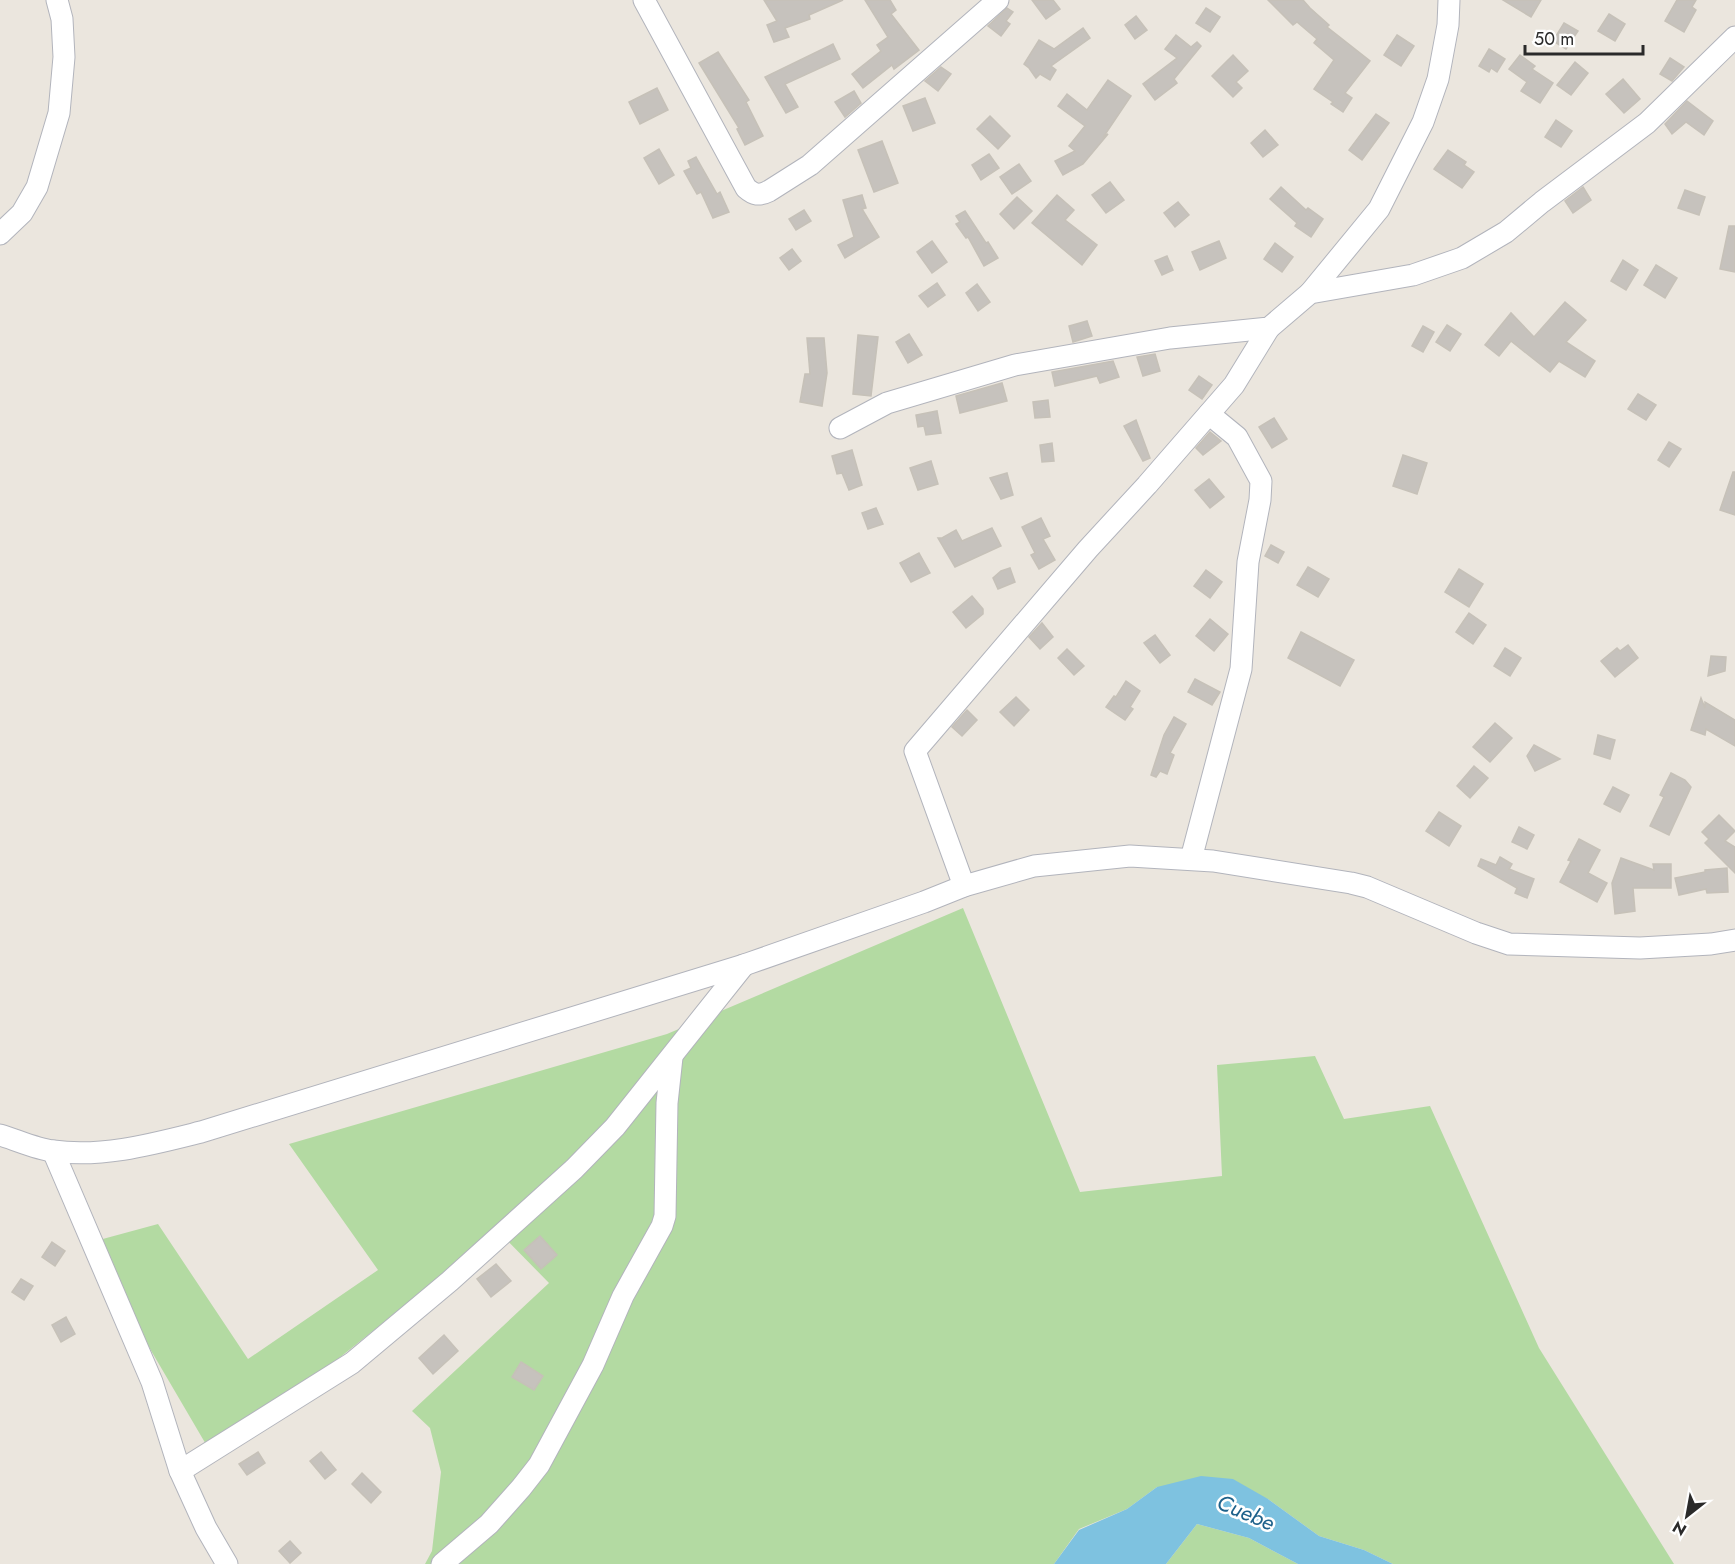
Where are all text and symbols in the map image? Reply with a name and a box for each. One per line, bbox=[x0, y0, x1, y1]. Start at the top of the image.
scale bar bbox=[1525, 18, 1644, 56]
text: 50 m bbox=[1534, 26, 1574, 52]
water label: Cuebe bbox=[1212, 1486, 1280, 1538]
north arrow bbox=[1657, 1486, 1717, 1546]
text: N bbox=[1668, 1515, 1691, 1542]

